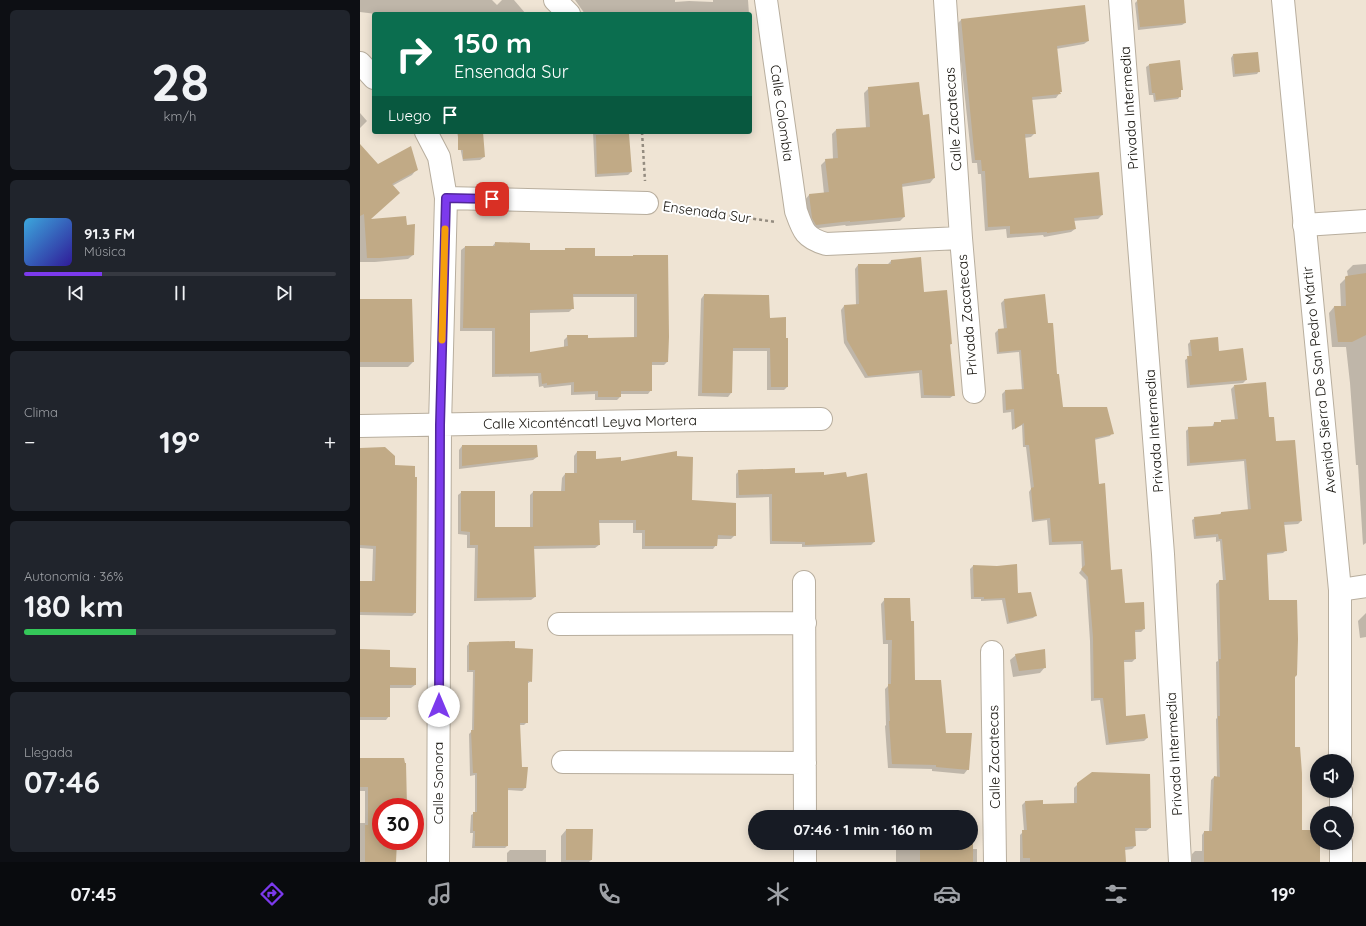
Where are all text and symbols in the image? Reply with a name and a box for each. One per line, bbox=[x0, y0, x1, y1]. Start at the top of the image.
text: 150 m bbox=[454, 25, 532, 60]
icon: right bbox=[388, 28, 440, 80]
street label: Privada Intermedia bbox=[1116, 46, 1142, 170]
text: 28 bbox=[151, 49, 209, 114]
text: Ensenada Sur bbox=[454, 60, 569, 83]
street label: Calle Colombia bbox=[766, 63, 798, 163]
street label: Calle Zacatecas bbox=[940, 67, 966, 171]
icon: arrive bbox=[439, 104, 461, 126]
text: Luego bbox=[388, 106, 431, 125]
text: km/h bbox=[164, 108, 196, 124]
pin bbox=[475, 182, 509, 216]
icon: arrive bbox=[481, 188, 503, 210]
street label: Ensenada Sur bbox=[662, 197, 753, 227]
text: 91.3 FM bbox=[84, 224, 135, 243]
text: Música bbox=[84, 243, 126, 259]
street label: Privada Zacatecas bbox=[953, 254, 981, 376]
street label: Avenida Sierra De San Pedro Mártir bbox=[1298, 265, 1340, 494]
icon: previous bbox=[65, 282, 87, 304]
icon: pause bbox=[169, 282, 191, 304]
icon: next bbox=[273, 282, 295, 304]
street label: Privada Intermedia bbox=[1141, 369, 1167, 493]
text: Clima bbox=[24, 404, 58, 420]
street label: Calle Xiconténcatl Leyva Mortera bbox=[483, 411, 697, 433]
text: 19° bbox=[159, 423, 200, 461]
text: − bbox=[24, 428, 35, 456]
text: + bbox=[324, 428, 336, 456]
text: Autonomía · 36% bbox=[24, 568, 123, 584]
text: 180 km bbox=[24, 587, 124, 625]
position arrow bbox=[418, 685, 460, 727]
street label: Privada Intermedia bbox=[1162, 692, 1186, 816]
street label: Calle Zacatecas bbox=[984, 705, 1004, 809]
street label: Calle Sonora bbox=[429, 742, 447, 824]
text: Llegada bbox=[24, 744, 73, 760]
map controls bbox=[1310, 754, 1354, 850]
button: sound bbox=[1310, 754, 1354, 798]
text: 07:46 bbox=[24, 763, 100, 801]
speed limit sign: 30 bbox=[372, 798, 424, 850]
button: search bbox=[1310, 806, 1354, 850]
text: 07:46 · 1 min · 160 m bbox=[793, 820, 933, 839]
icon: directions bbox=[258, 880, 286, 908]
icon: music bbox=[426, 880, 454, 908]
icon: phone bbox=[595, 880, 623, 908]
icon: climate bbox=[764, 880, 792, 908]
icon: car bbox=[933, 880, 961, 908]
icon: filters bbox=[1102, 880, 1130, 908]
text: 07:45 bbox=[70, 883, 117, 906]
text: 19° bbox=[1271, 883, 1295, 906]

